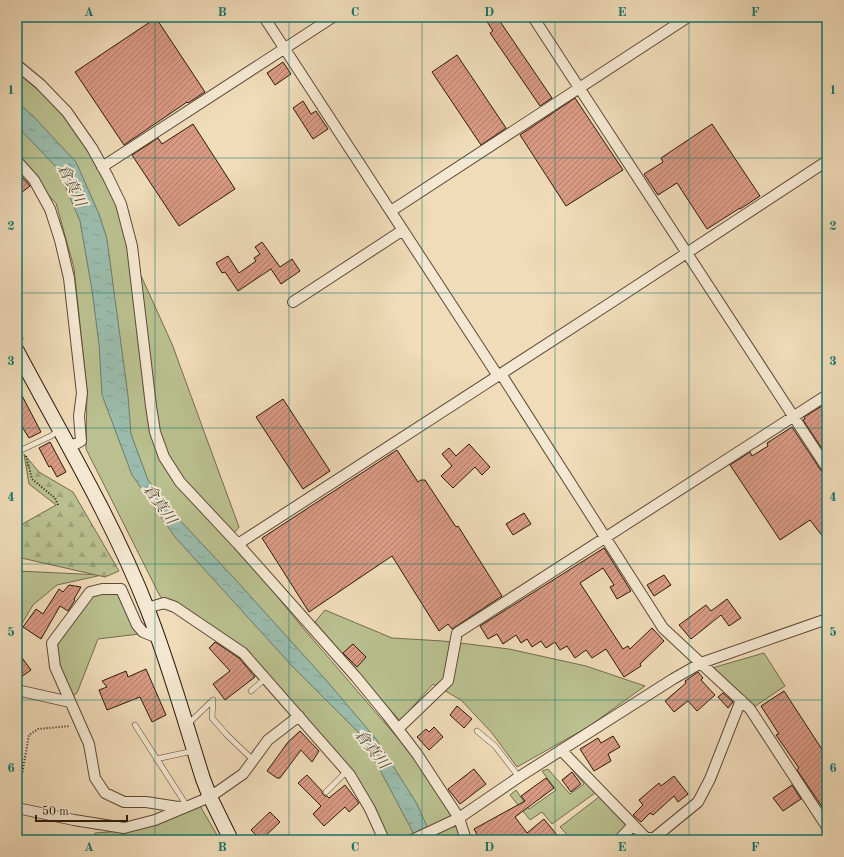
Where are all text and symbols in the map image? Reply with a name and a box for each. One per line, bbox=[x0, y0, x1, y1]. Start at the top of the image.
text: A bbox=[84, 6, 94, 19]
text: B bbox=[217, 6, 227, 19]
text: C bbox=[351, 6, 359, 19]
text: D bbox=[484, 6, 494, 19]
text: E bbox=[618, 6, 627, 19]
text: F bbox=[751, 6, 760, 19]
text: 1 bbox=[7, 84, 15, 97]
text: 1 bbox=[829, 84, 837, 97]
water label: 倉真川 bbox=[54, 161, 90, 211]
text: 2 bbox=[7, 220, 15, 233]
text: 2 bbox=[829, 220, 837, 233]
text: 3 bbox=[7, 355, 15, 368]
text: 3 bbox=[829, 355, 837, 368]
water label: 倉真川 bbox=[140, 481, 181, 529]
text: 4 bbox=[7, 491, 15, 504]
text: 4 bbox=[829, 491, 837, 504]
text: 5 bbox=[7, 626, 15, 639]
text: 5 bbox=[829, 626, 837, 639]
water label: 倉真川 bbox=[351, 726, 393, 774]
text: 6 bbox=[7, 762, 15, 775]
text: 6 bbox=[829, 762, 837, 775]
scale bar bbox=[36, 797, 127, 823]
text: 50 m bbox=[42, 805, 69, 818]
text: A bbox=[84, 841, 94, 854]
text: B bbox=[217, 841, 227, 854]
text: C bbox=[351, 841, 359, 854]
text: D bbox=[484, 841, 494, 854]
text: E bbox=[618, 841, 627, 854]
text: F bbox=[751, 841, 760, 854]

